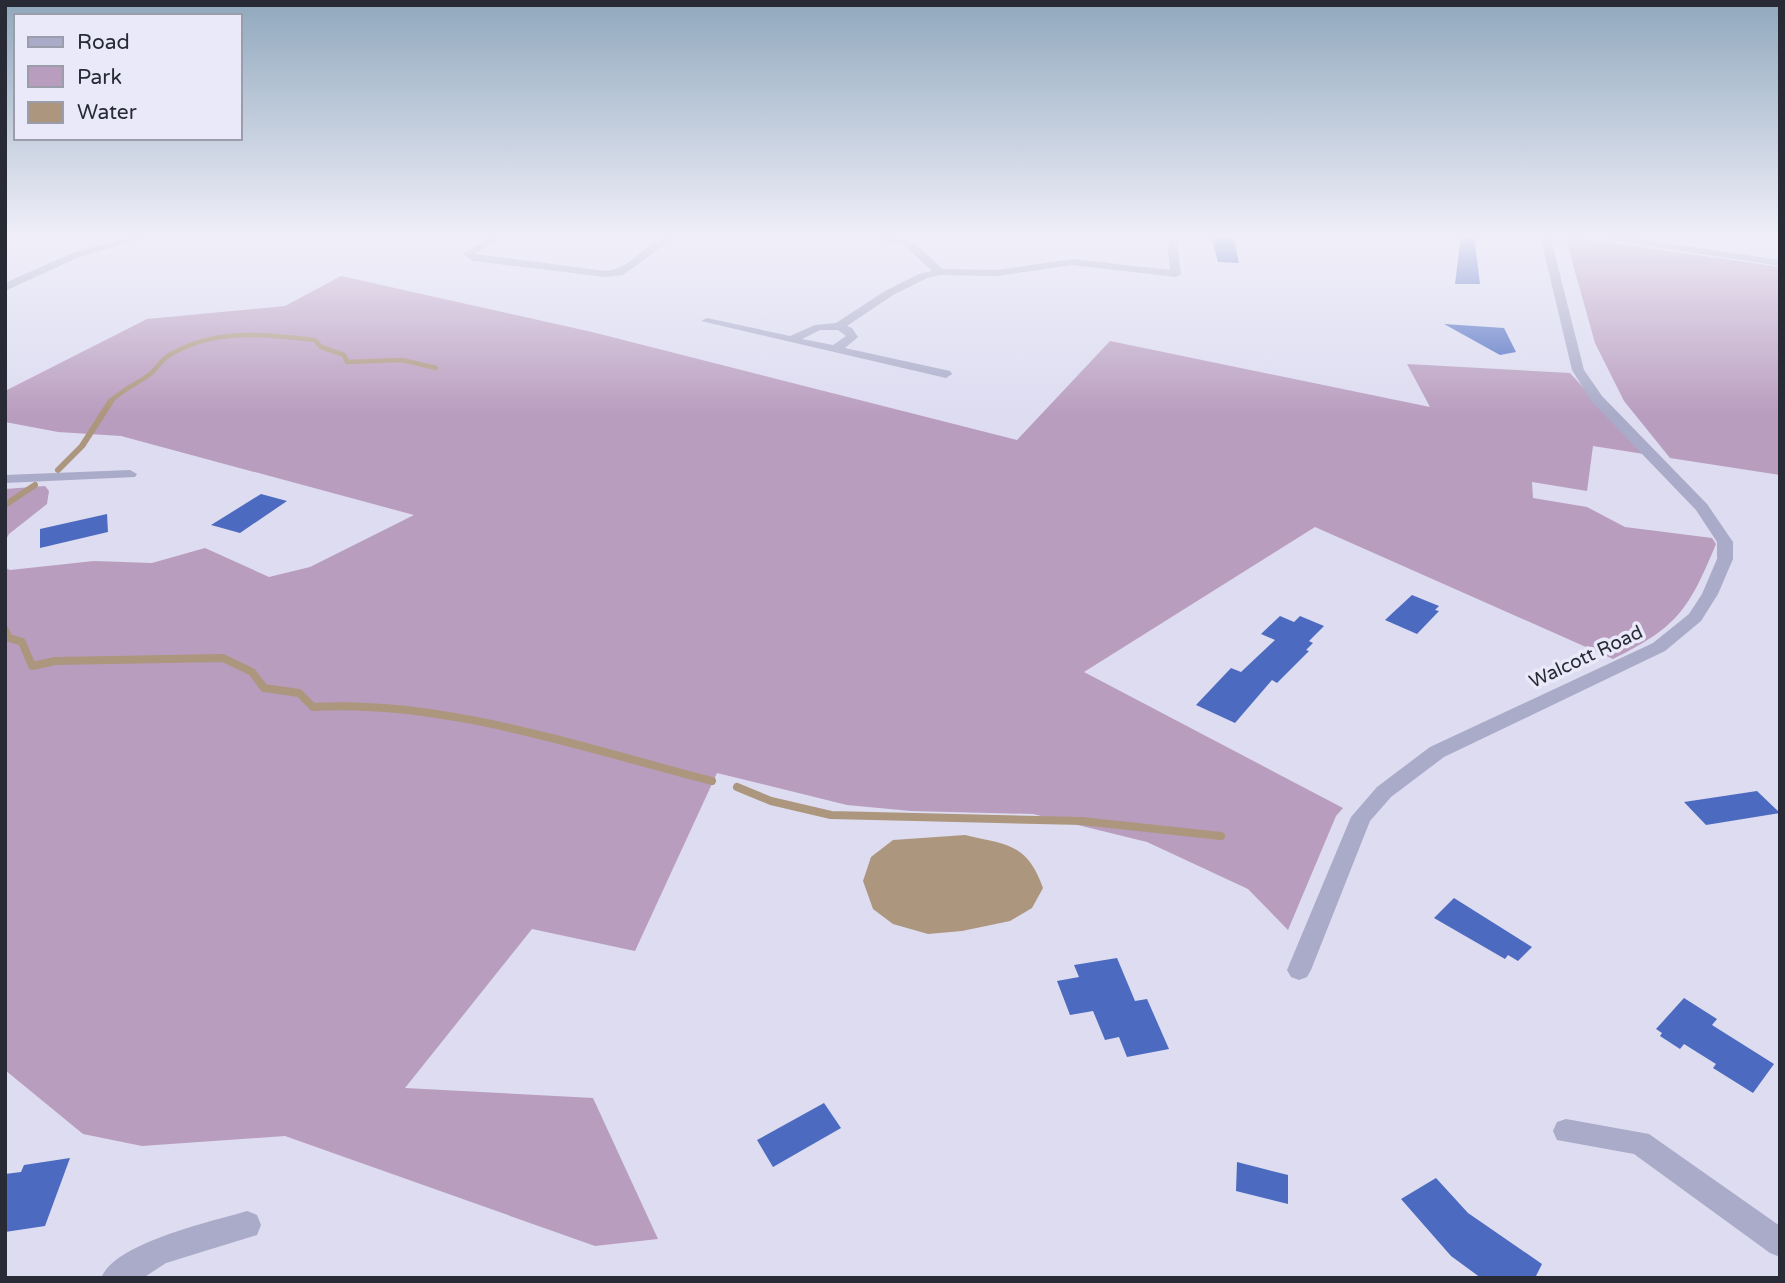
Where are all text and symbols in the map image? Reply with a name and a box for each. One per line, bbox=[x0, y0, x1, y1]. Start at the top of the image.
legend bbox=[14, 14, 242, 140]
text: Road bbox=[77, 30, 130, 55]
text: Park bbox=[77, 65, 122, 90]
text: Water bbox=[77, 100, 137, 125]
street label: Walcott Road bbox=[1526, 621, 1646, 693]

